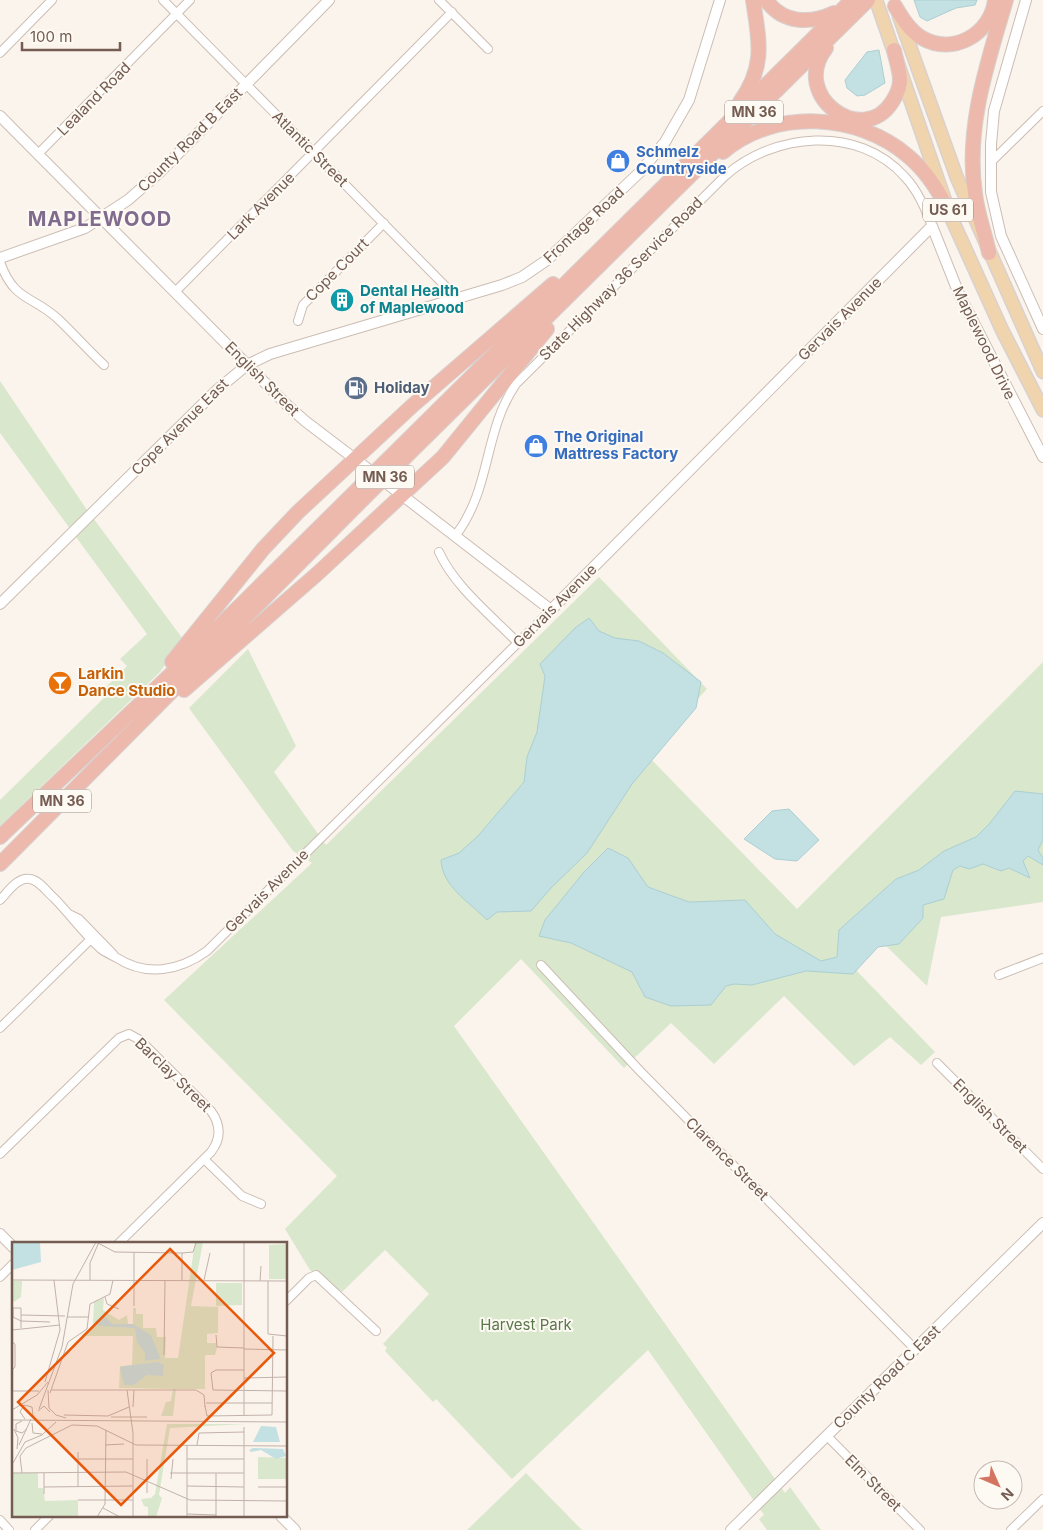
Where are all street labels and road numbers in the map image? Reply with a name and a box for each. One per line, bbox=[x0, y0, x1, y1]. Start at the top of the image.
street label: Lealand Road bbox=[53, 58, 134, 139]
street label: County Road B East bbox=[133, 83, 246, 196]
road number: MN 36 bbox=[725, 100, 783, 124]
street label: Atlantic Street bbox=[268, 107, 352, 191]
street label: Lark Avenue bbox=[223, 168, 298, 243]
street label: Frontage Road bbox=[539, 182, 628, 267]
street label: State Highway 36 Service Road bbox=[535, 193, 706, 364]
road number: US 61 bbox=[923, 198, 973, 222]
street label: Cope Court bbox=[301, 234, 372, 305]
street label: Gervais Avenue bbox=[794, 273, 886, 365]
street label: Maplewood Drive bbox=[949, 283, 1020, 403]
street label: English Street bbox=[221, 337, 304, 420]
street label: Cope Avenue East bbox=[127, 374, 232, 479]
road number: MN 36 bbox=[356, 466, 414, 488]
street label: Gervais Avenue bbox=[509, 560, 601, 652]
road number: MN 36 bbox=[33, 789, 91, 812]
street label: Gervais Avenue bbox=[221, 845, 313, 937]
street label: Barclay Street bbox=[131, 1033, 216, 1116]
street label: English Street bbox=[949, 1074, 1032, 1157]
street label: Clarence Street bbox=[682, 1113, 773, 1204]
street label: County Road C East bbox=[829, 1321, 944, 1433]
street label: Elm Street bbox=[841, 1450, 906, 1515]

